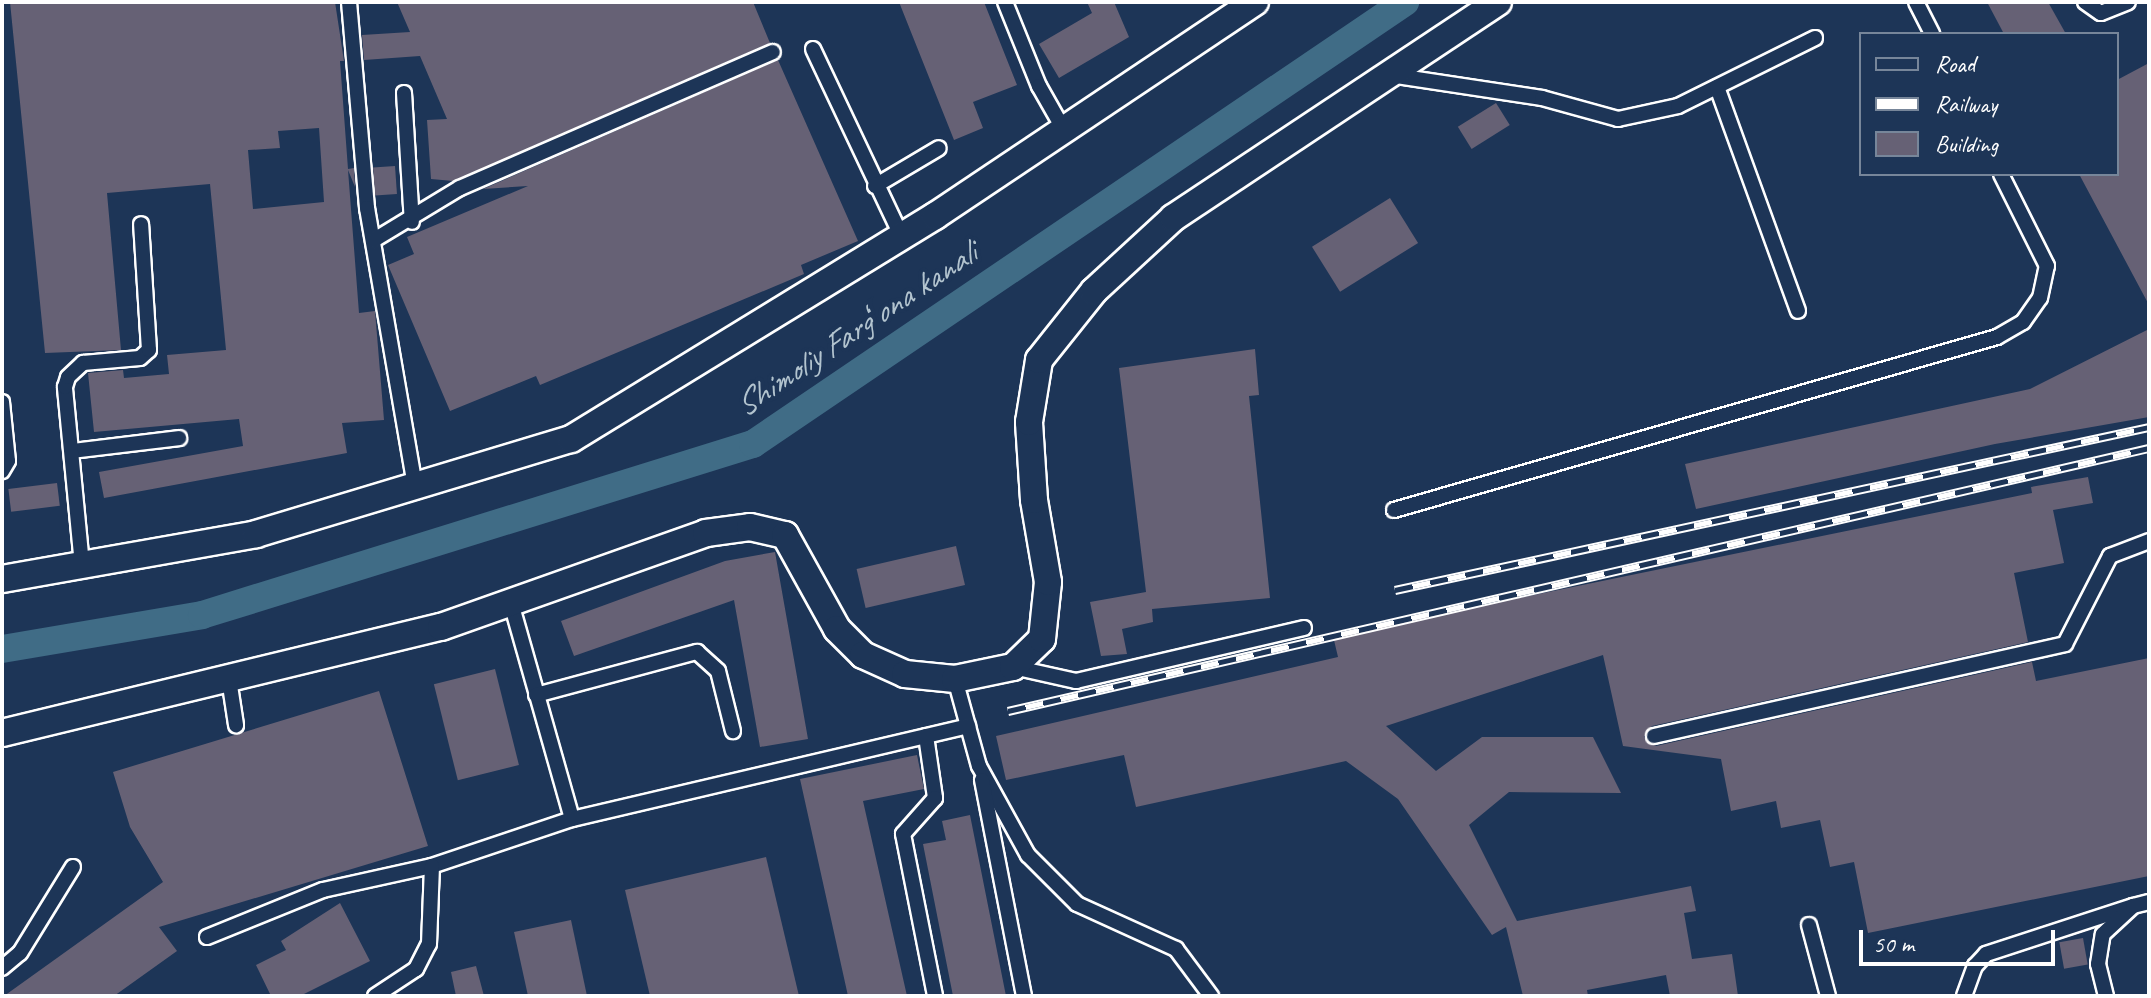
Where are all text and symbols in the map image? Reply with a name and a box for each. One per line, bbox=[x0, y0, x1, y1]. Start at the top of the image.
legend bbox=[1859, 32, 2119, 176]
text: Road bbox=[1935, 49, 1975, 79]
text: Railway bbox=[1935, 89, 1997, 119]
text: Building bbox=[1935, 129, 1998, 159]
water label: Shimoliy Fargʻona kanali bbox=[726, 233, 984, 425]
scale bar bbox=[1863, 914, 2059, 964]
text: 50 m bbox=[1873, 929, 1914, 959]

